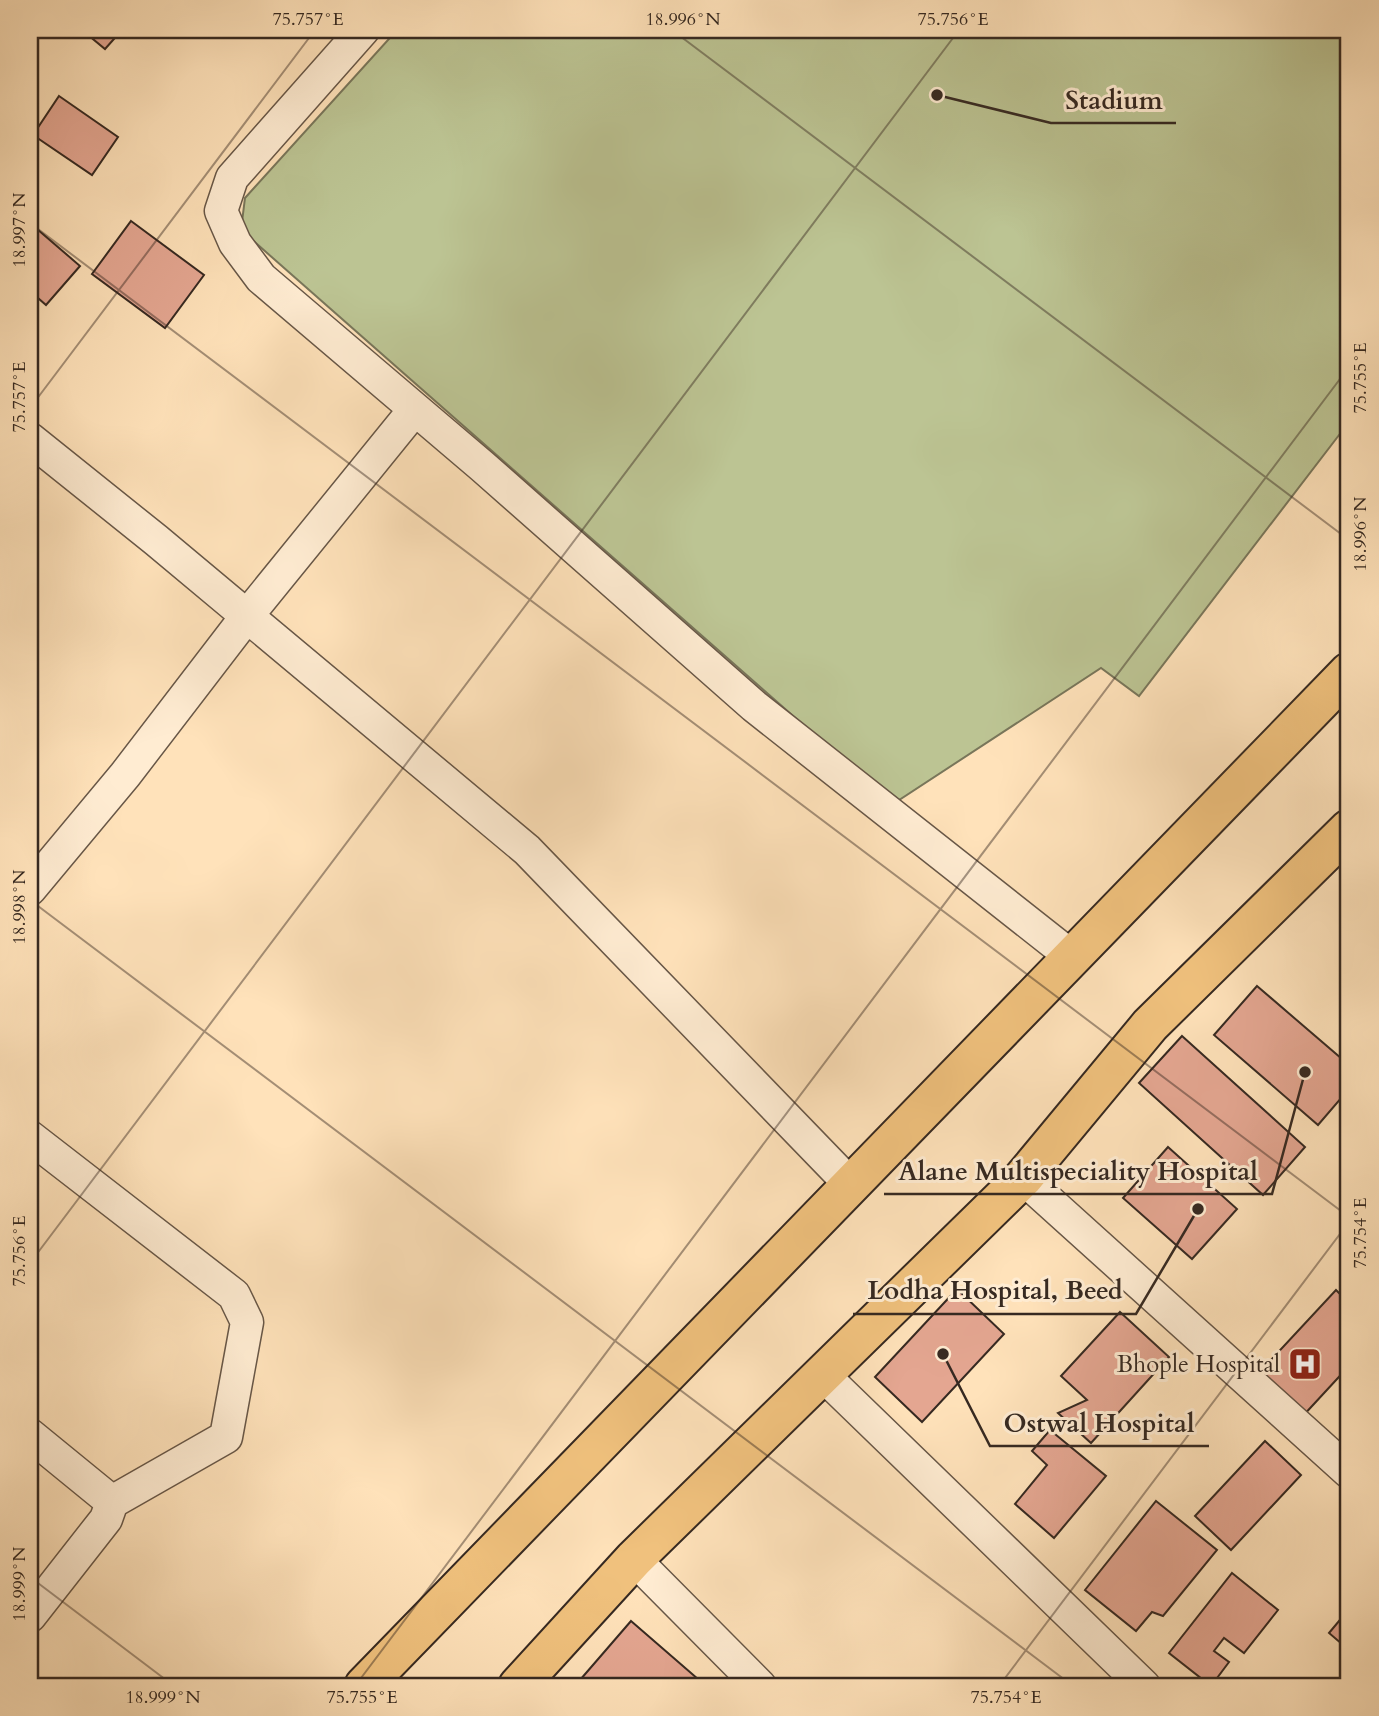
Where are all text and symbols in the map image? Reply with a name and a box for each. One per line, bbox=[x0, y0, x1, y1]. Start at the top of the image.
text: 75.757°E bbox=[273, 7, 344, 32]
text: 18.996°N bbox=[645, 7, 721, 32]
text: 75.756°E bbox=[918, 7, 989, 32]
callout: Stadium bbox=[1051, 76, 1176, 123]
text: Stadium bbox=[1065, 83, 1163, 118]
text: 18.997°N bbox=[7, 192, 32, 268]
text: 75.755°E bbox=[1348, 343, 1373, 414]
text: 75.757°E bbox=[7, 362, 32, 433]
text: 18.996°N bbox=[1348, 496, 1373, 572]
text: 18.998°N bbox=[7, 869, 32, 945]
callout: Alane Multispeciality Hospital bbox=[884, 1147, 1272, 1194]
text: Alane Multispeciality Hospital bbox=[898, 1154, 1258, 1189]
text: 75.754°E bbox=[1348, 1198, 1373, 1269]
text: 75.756°E bbox=[7, 1216, 32, 1287]
callout: Lodha Hospital, Beed bbox=[853, 1267, 1136, 1314]
text: Lodha Hospital, Beed bbox=[868, 1273, 1123, 1308]
hospital icon: Bhople Hospital bbox=[1286, 1345, 1324, 1383]
place label: Bhople Hospital bbox=[1117, 1348, 1280, 1381]
callout: Ostwal Hospital bbox=[990, 1399, 1209, 1446]
text: Ostwal Hospital bbox=[1004, 1406, 1195, 1441]
text: 18.999°N bbox=[7, 1546, 32, 1622]
text: 18.999°N bbox=[125, 1685, 201, 1710]
text: 75.755°E bbox=[327, 1685, 398, 1710]
text: 75.754°E bbox=[971, 1685, 1042, 1710]

